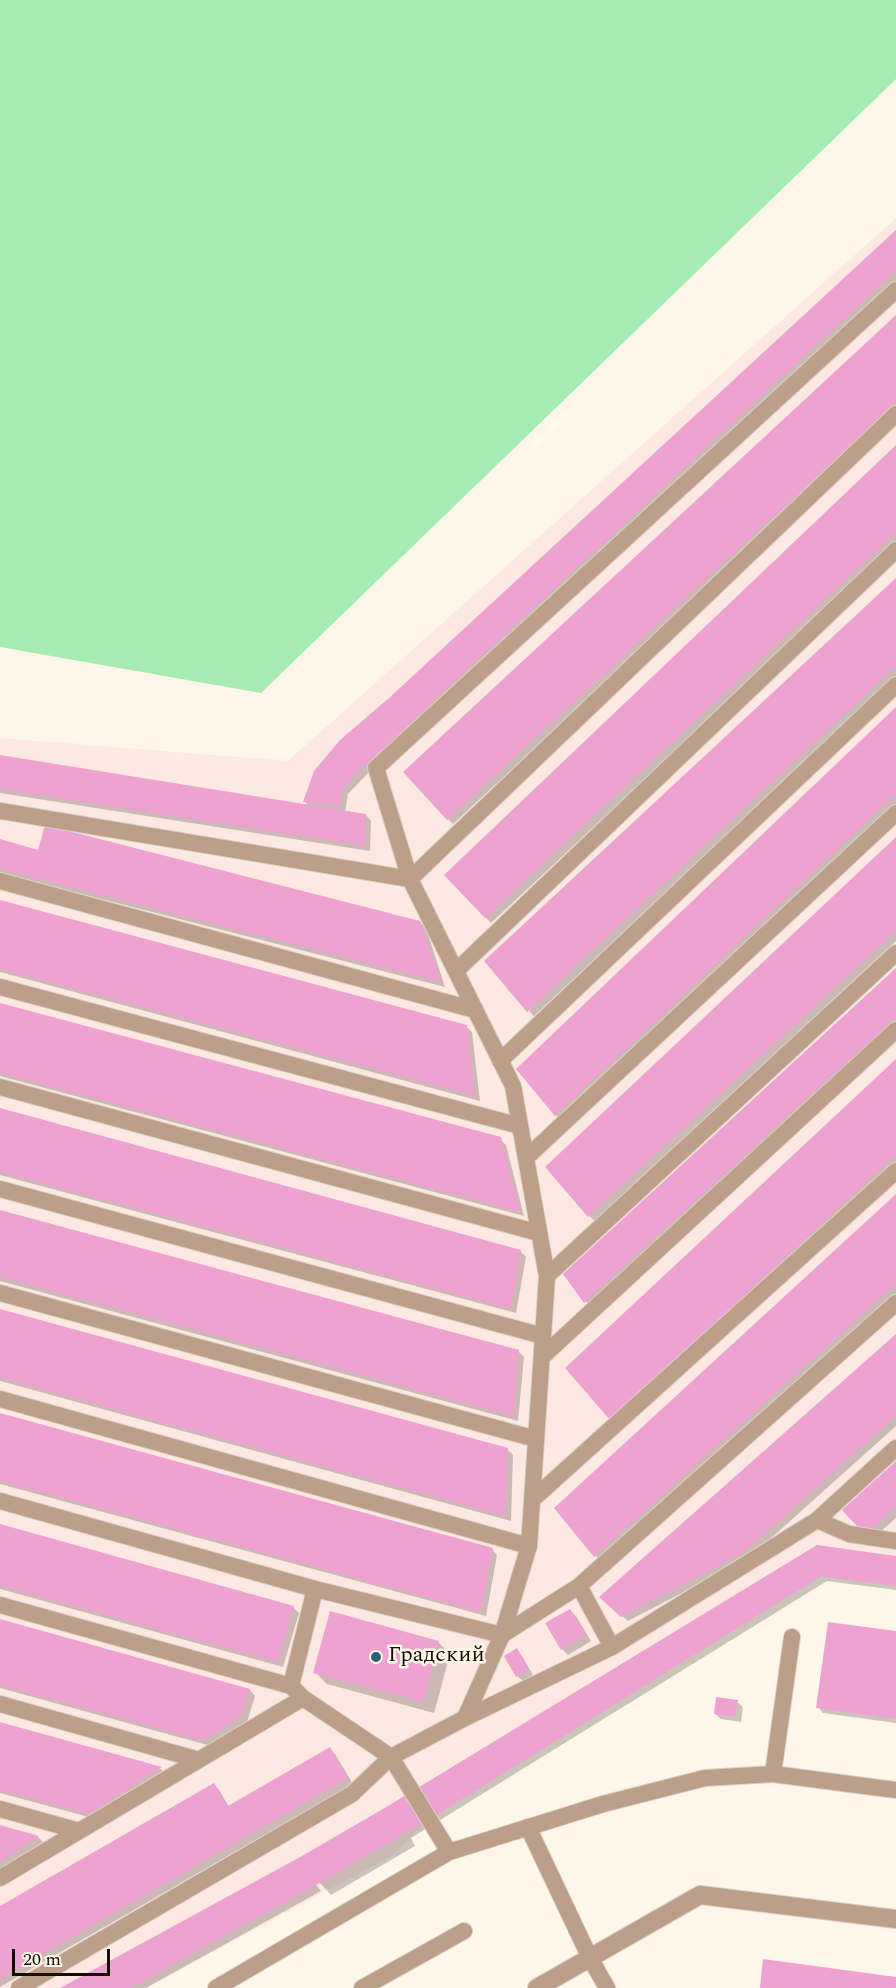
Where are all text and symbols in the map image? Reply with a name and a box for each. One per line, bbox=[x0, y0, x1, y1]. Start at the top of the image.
place label: Градский bbox=[388, 1644, 485, 1670]
marker: Градский bbox=[369, 1650, 383, 1664]
scale bar bbox=[15, 1937, 112, 1975]
text: 20 m bbox=[23, 1946, 61, 1973]

